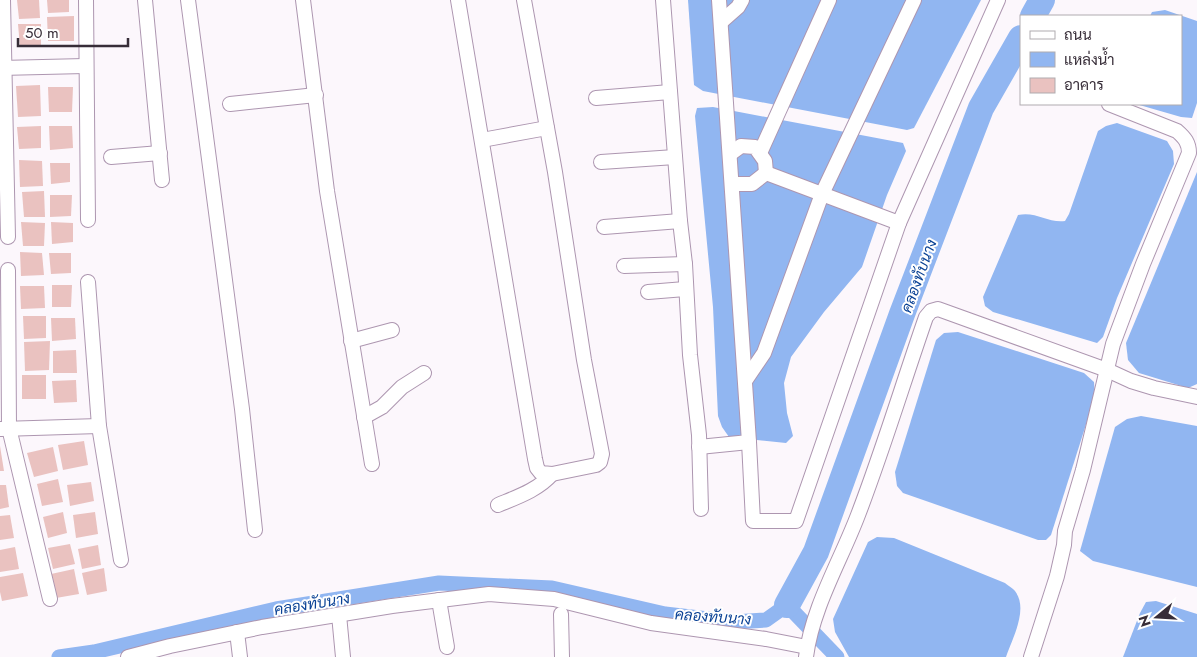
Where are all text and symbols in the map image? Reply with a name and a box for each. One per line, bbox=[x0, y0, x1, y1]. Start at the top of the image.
scale bar bbox=[18, 15, 128, 47]
legend bbox=[1020, 15, 1182, 105]
text: 50 m bbox=[25, 22, 59, 44]
text: ถนน bbox=[1064, 24, 1092, 46]
text: แหล่งน้ำ bbox=[1064, 47, 1115, 71]
text: อาคาร bbox=[1064, 74, 1104, 96]
water label: คลองทับนาง bbox=[896, 236, 942, 316]
water label: คลองทับนาง bbox=[272, 587, 352, 621]
north arrow bbox=[1132, 592, 1182, 642]
water label: คลองทับนาง bbox=[674, 603, 752, 631]
text: N bbox=[1133, 613, 1156, 629]

